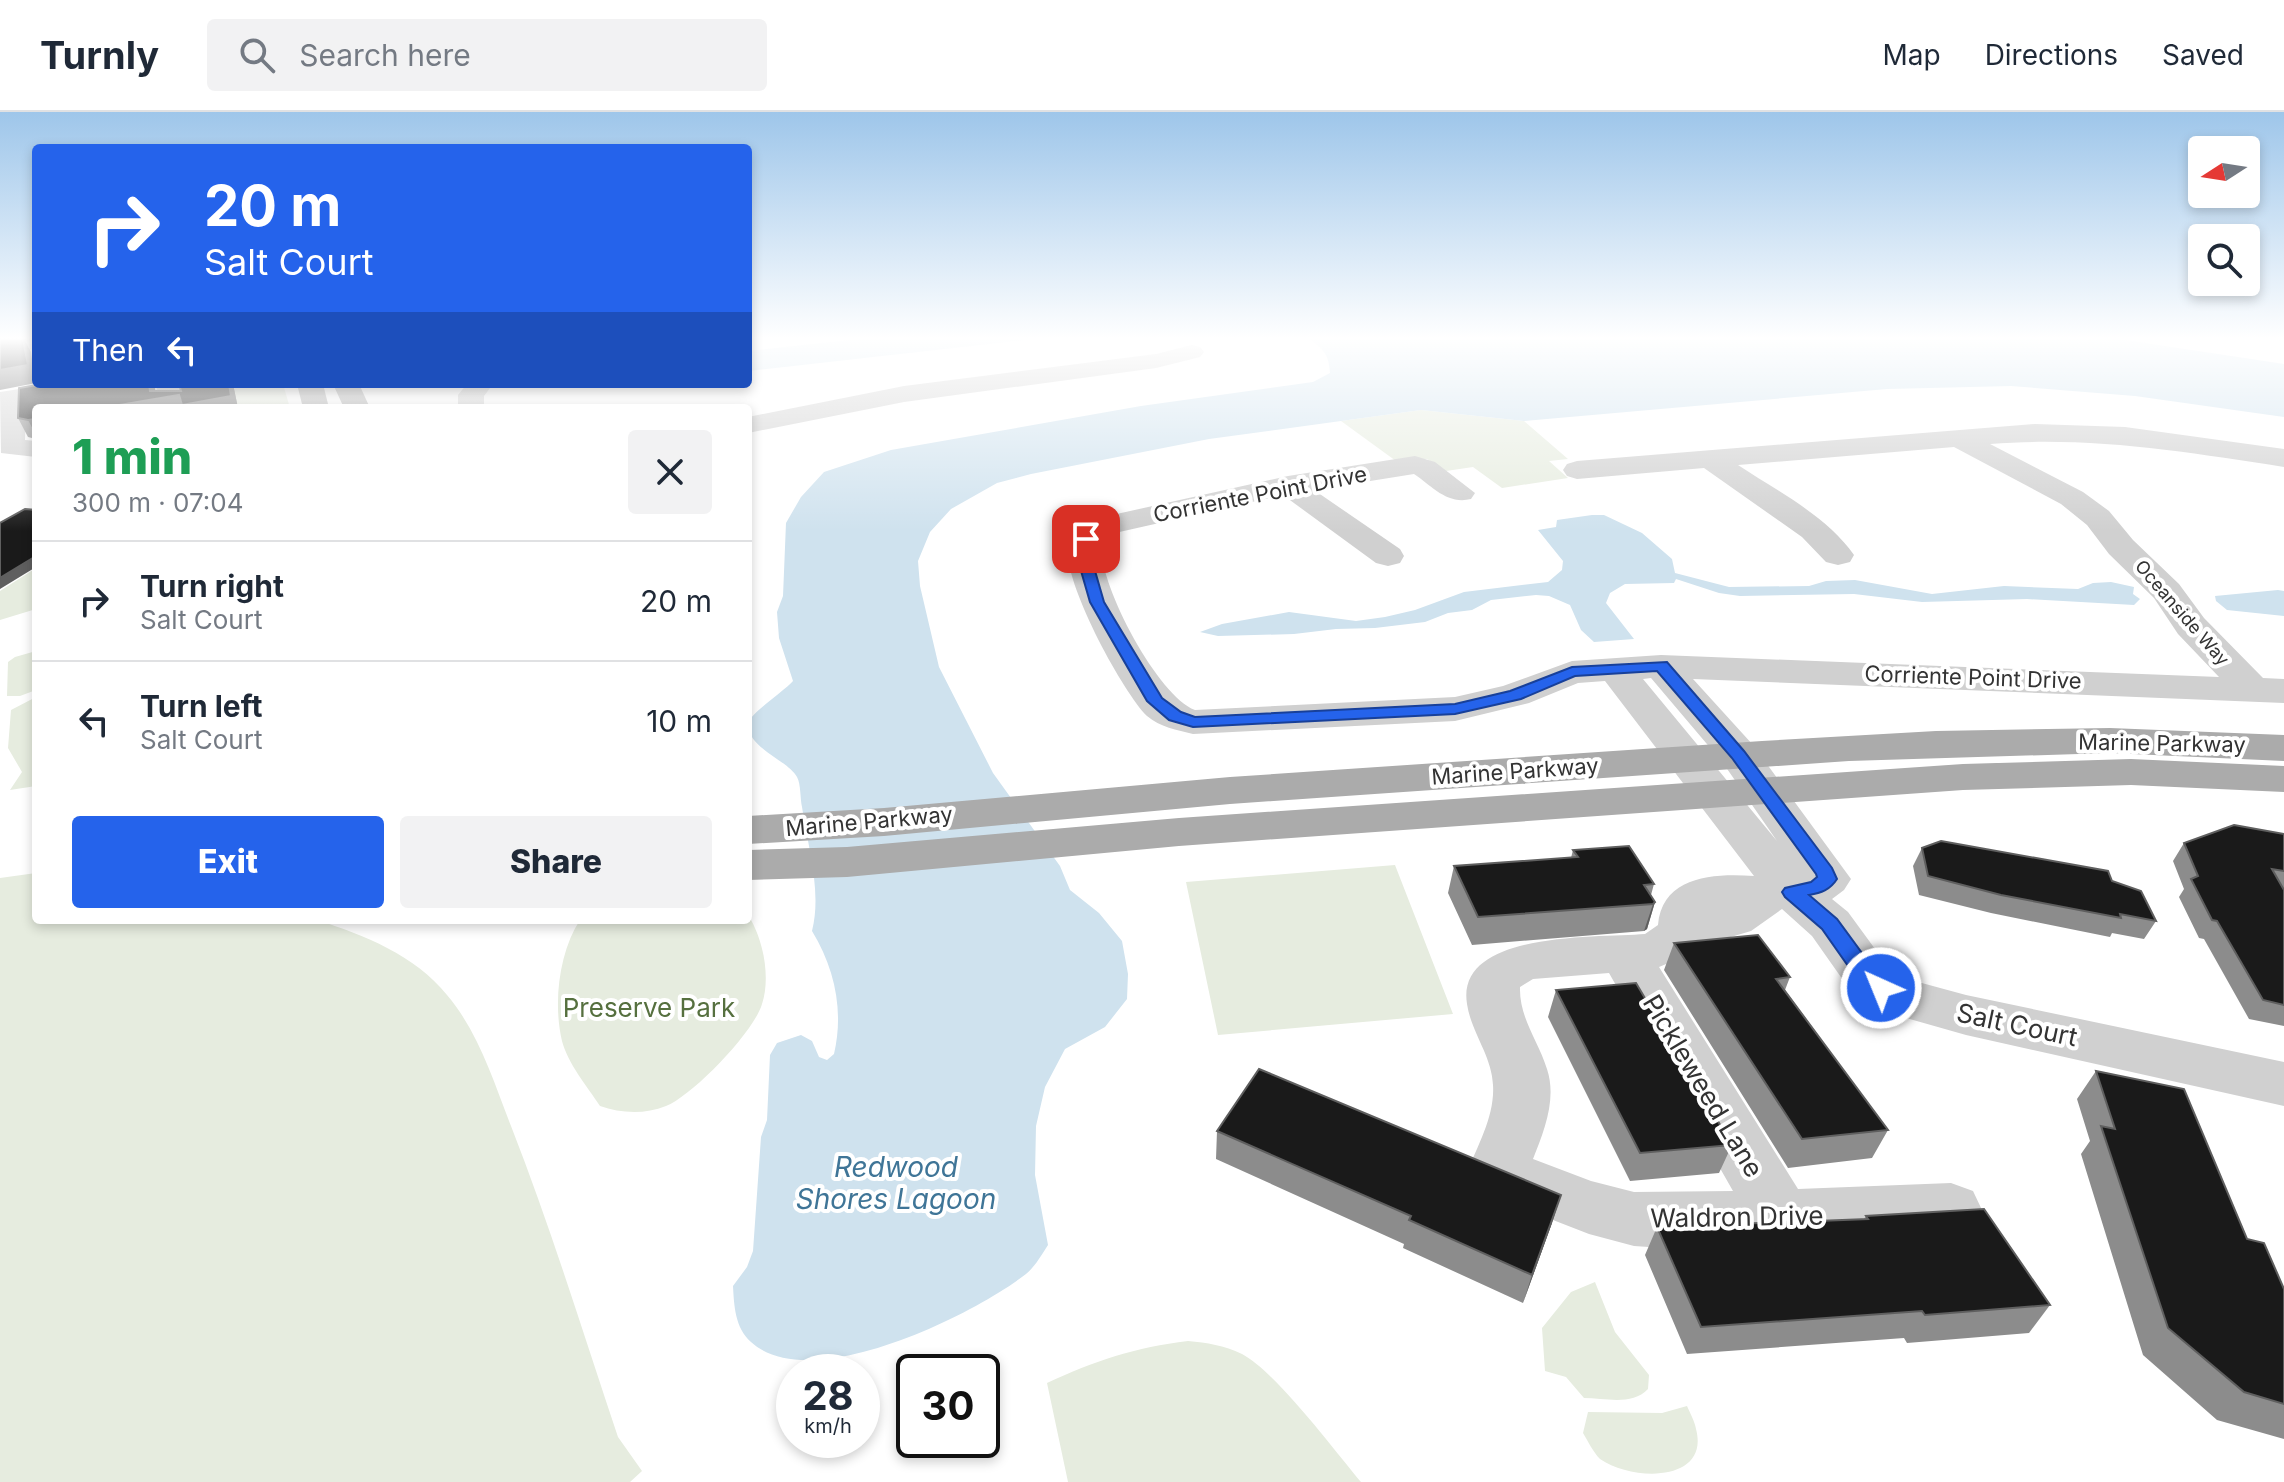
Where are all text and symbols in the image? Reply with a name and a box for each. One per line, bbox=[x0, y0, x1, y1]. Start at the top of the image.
search box bbox=[207, 19, 767, 91]
text: Turnly bbox=[40, 32, 159, 78]
icon: search bbox=[235, 33, 279, 77]
text: Search here bbox=[299, 37, 471, 73]
text: Map bbox=[1882, 38, 1941, 72]
text: Directions bbox=[1985, 38, 2118, 72]
text: Saved bbox=[2162, 38, 2244, 72]
north arrow bbox=[2188, 136, 2260, 208]
map controls bbox=[2188, 136, 2260, 296]
text: 20 m bbox=[204, 172, 341, 240]
icon: right bbox=[72, 176, 176, 280]
button: search bbox=[2188, 224, 2260, 296]
text: Salt Court bbox=[204, 240, 374, 284]
icon: left bbox=[160, 328, 204, 372]
text: Then bbox=[72, 332, 144, 368]
text: 1 min bbox=[72, 427, 192, 486]
button: close bbox=[628, 430, 712, 514]
street label: Corriente Point Drive bbox=[1151, 461, 1369, 527]
text: 300 m · 07:04 bbox=[72, 487, 244, 518]
pin bbox=[1052, 505, 1120, 573]
icon: arrive bbox=[1064, 517, 1108, 561]
street label: Oceanside Way bbox=[2131, 556, 2234, 670]
text: Turn right bbox=[140, 568, 284, 604]
icon: right bbox=[72, 579, 116, 623]
text: 20 m bbox=[640, 583, 712, 619]
text: Salt Court bbox=[140, 604, 262, 635]
street label: Corriente Point Drive bbox=[1864, 660, 2082, 694]
text: Turn left bbox=[140, 688, 262, 724]
icon: left bbox=[72, 699, 116, 743]
text: 10 m bbox=[646, 703, 712, 739]
text: Salt Court bbox=[140, 724, 262, 755]
street label: Marine Parkway bbox=[2078, 729, 2246, 757]
street label: Marine Parkway bbox=[1430, 752, 1600, 790]
street label: Marine Parkway bbox=[784, 801, 954, 841]
button: Exit bbox=[72, 816, 384, 908]
button: Share bbox=[400, 816, 712, 908]
position arrow bbox=[1839, 946, 1923, 1030]
street label: Pickleweed Lane bbox=[1637, 989, 1770, 1183]
park label: Preserve Park bbox=[563, 992, 735, 1023]
street label: Salt Court bbox=[1954, 997, 2080, 1052]
water label: Redwood Shores Lagoon bbox=[796, 1150, 996, 1216]
street label: Waldron Drive bbox=[1650, 1199, 1824, 1234]
speed limit sign: 30 bbox=[896, 1354, 1000, 1458]
text: 28 bbox=[802, 1371, 854, 1420]
text: km/h bbox=[804, 1414, 852, 1438]

